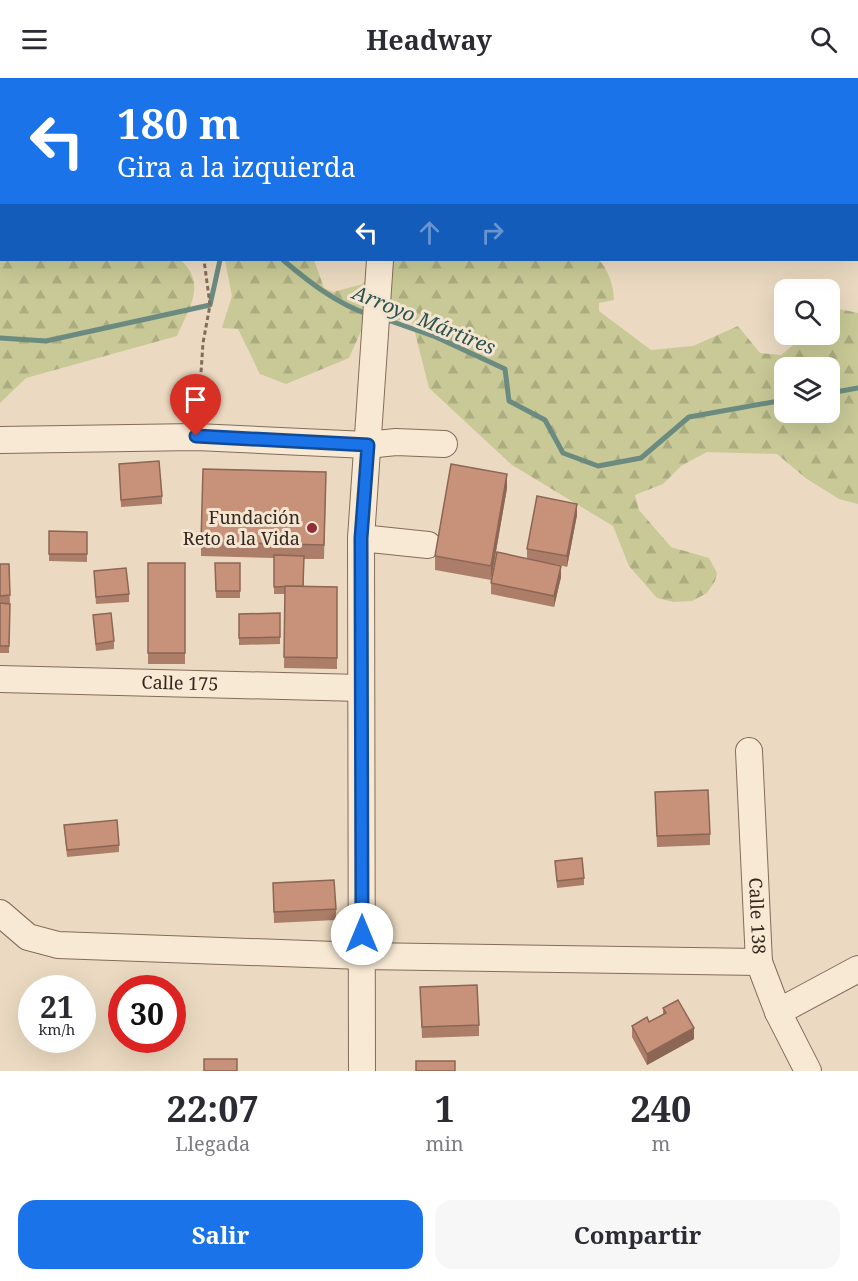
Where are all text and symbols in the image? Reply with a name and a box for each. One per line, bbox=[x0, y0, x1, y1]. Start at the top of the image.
text: Headway bbox=[366, 21, 492, 58]
icon: menu bbox=[18, 23, 51, 56]
icon: search bbox=[807, 23, 840, 56]
text: 180 m bbox=[117, 94, 241, 151]
icon: left bbox=[18, 102, 96, 180]
text: Gira a la izquierda bbox=[117, 148, 356, 185]
icon: left bbox=[350, 216, 383, 249]
icon: ahead bbox=[413, 216, 446, 249]
icon: right bbox=[476, 216, 509, 249]
water label: Arroyo Mártires bbox=[347, 278, 500, 361]
map controls bbox=[774, 279, 840, 423]
button: search bbox=[774, 279, 840, 345]
button: layers bbox=[774, 357, 840, 423]
pin bbox=[170, 374, 221, 436]
icon: arrive bbox=[179, 383, 212, 416]
place label: Fundación Reto a la Vida bbox=[183, 505, 300, 550]
marker: Fundación Reto a la Vida bbox=[305, 521, 319, 535]
street label: Calle 175 bbox=[141, 670, 219, 695]
street label: Calle 138 bbox=[744, 877, 772, 955]
position arrow bbox=[330, 902, 394, 966]
speed limit sign: 30 bbox=[108, 975, 186, 1053]
text: 21 bbox=[40, 986, 74, 1027]
text: km/h bbox=[39, 1019, 75, 1039]
text: 22:07 bbox=[167, 1084, 259, 1133]
text: 1 bbox=[434, 1084, 455, 1133]
text: 240 bbox=[630, 1084, 691, 1133]
text: Llegada bbox=[175, 1130, 250, 1157]
text: min bbox=[426, 1130, 464, 1157]
text: m bbox=[651, 1130, 670, 1157]
button: Salir bbox=[18, 1200, 423, 1269]
button: Compartir bbox=[435, 1200, 840, 1269]

